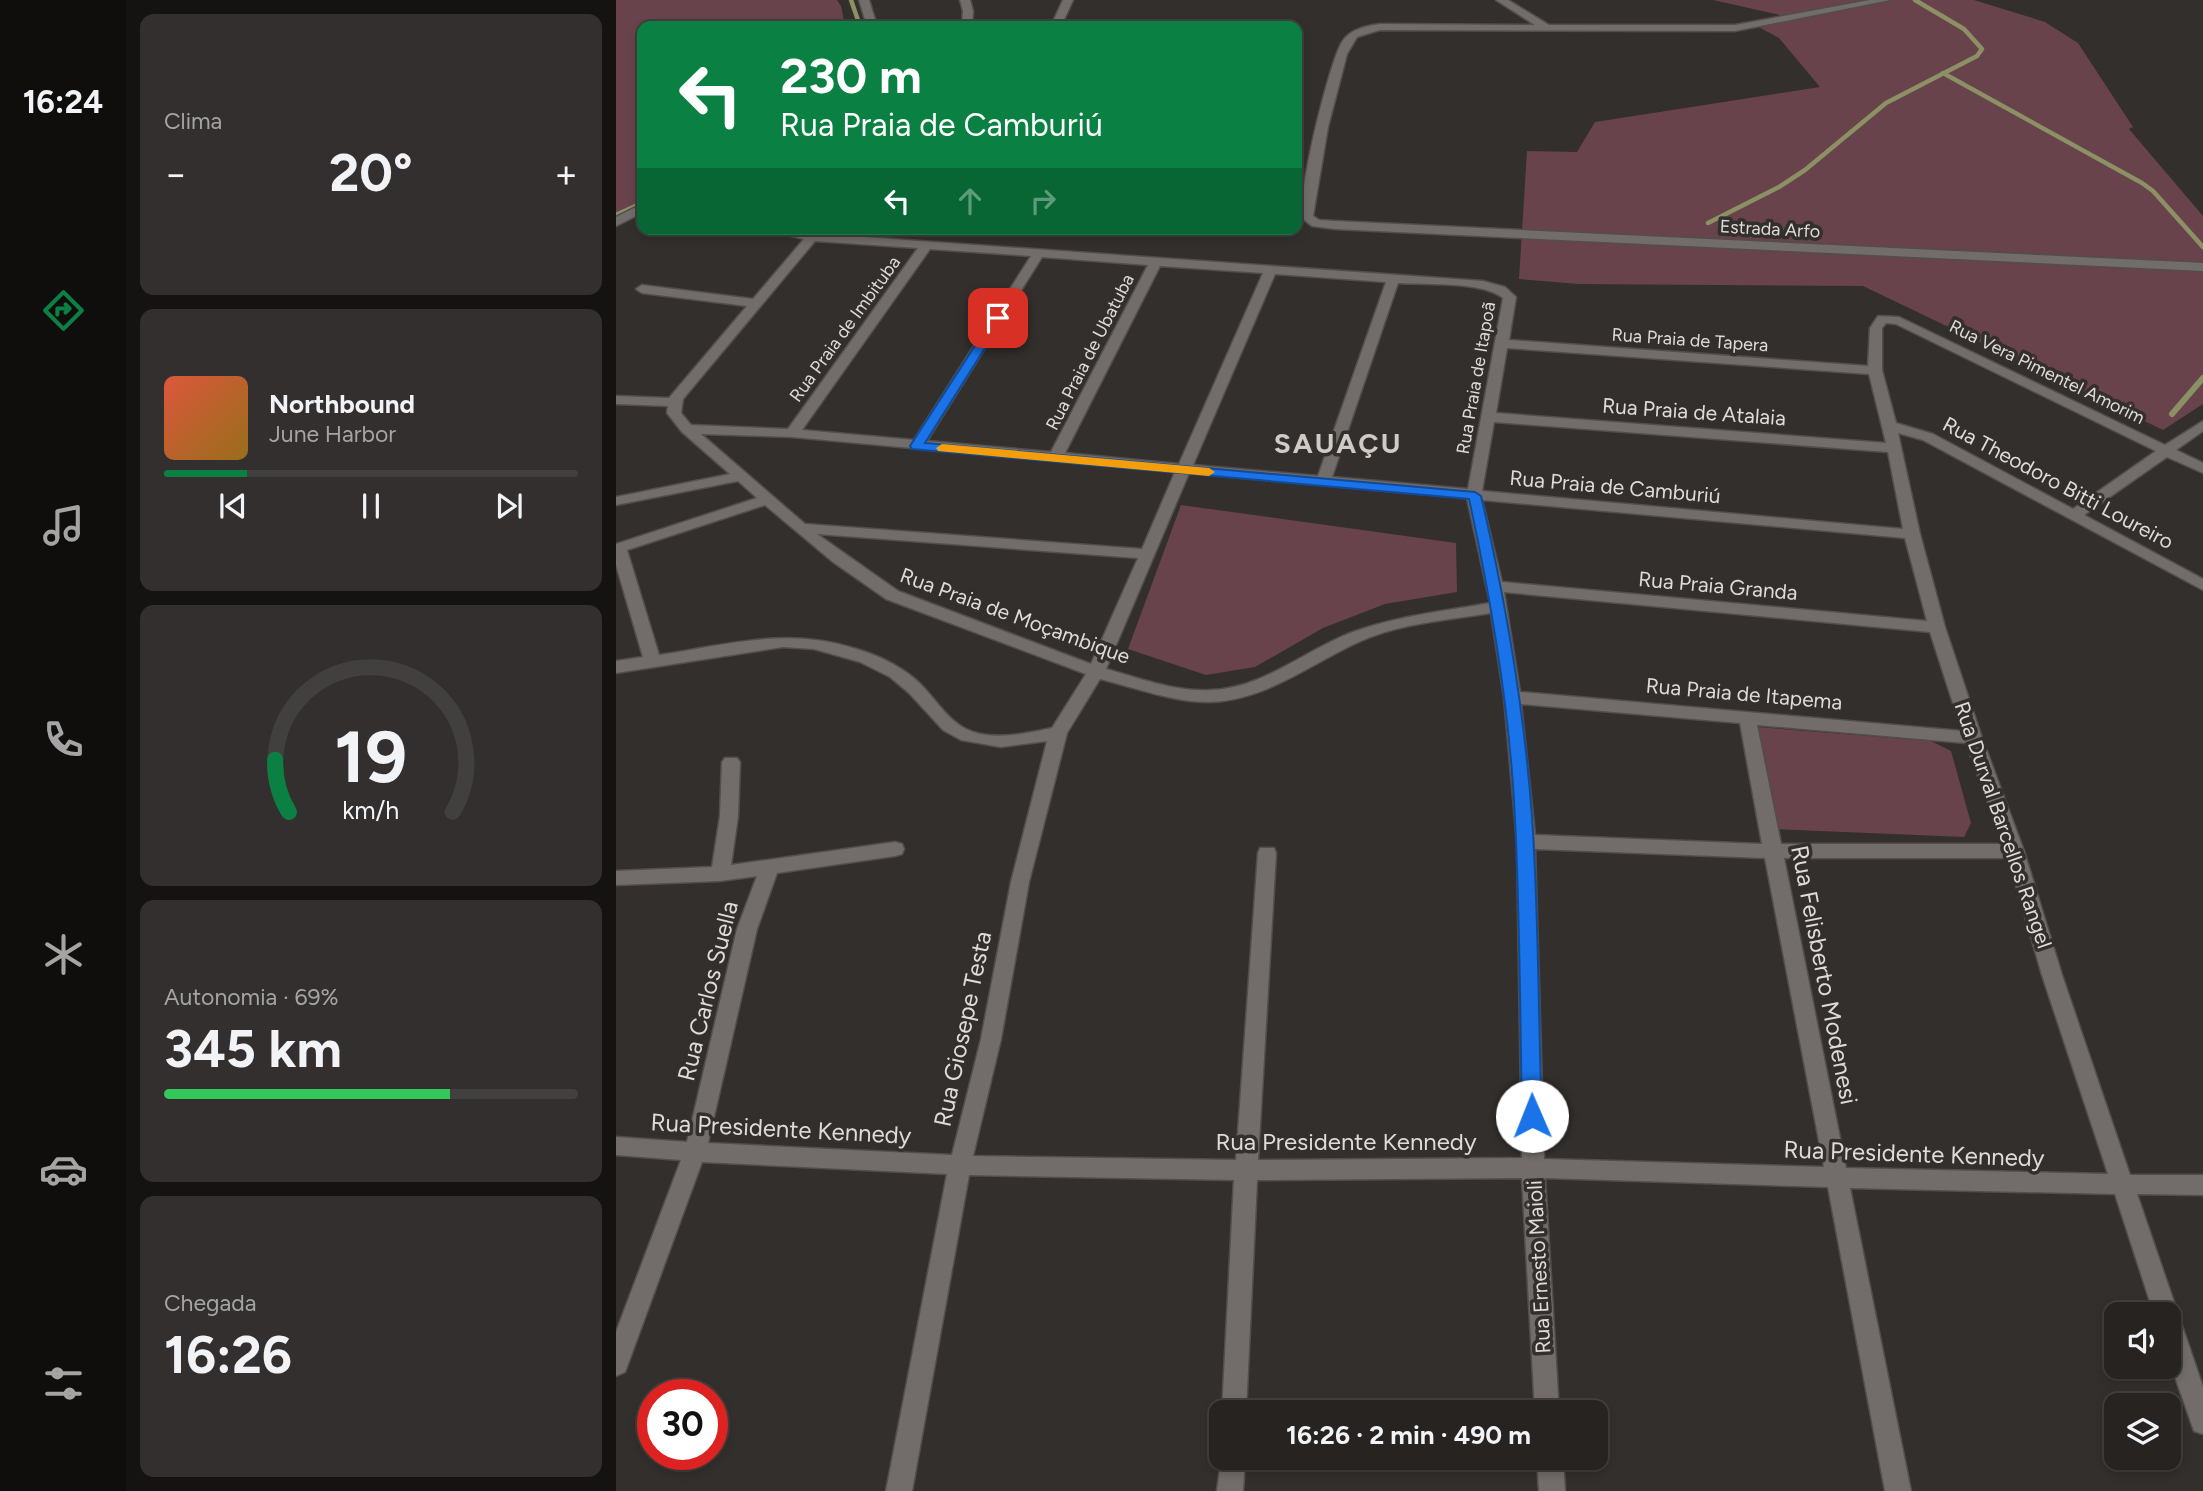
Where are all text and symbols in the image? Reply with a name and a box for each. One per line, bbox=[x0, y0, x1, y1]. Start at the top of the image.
text: 230 m bbox=[780, 46, 922, 105]
icon: left bbox=[665, 49, 756, 140]
text: 16:24 bbox=[23, 83, 103, 121]
text: Rua Praia de Camburiú bbox=[780, 106, 1103, 144]
text: Clima bbox=[164, 107, 222, 135]
text: 20° bbox=[329, 142, 413, 204]
text: − bbox=[164, 151, 188, 197]
text: + bbox=[554, 151, 578, 197]
icon: left bbox=[878, 182, 916, 220]
icon: ahead bbox=[951, 182, 989, 220]
icon: right bbox=[1024, 182, 1062, 220]
street label: Estrada Arfo bbox=[1719, 215, 1821, 243]
street label: Rua Praia de Imbituba bbox=[785, 252, 905, 406]
street label: Rua Praia de Ubatuba bbox=[1041, 270, 1139, 434]
icon: directions bbox=[39, 286, 88, 335]
pin bbox=[968, 288, 1028, 348]
icon: arrive bbox=[979, 299, 1017, 337]
street label: Rua Praia de Itapoã bbox=[1452, 300, 1500, 456]
street label: Rua Vera Pimentel Amorim bbox=[1946, 315, 2148, 429]
street label: Rua Praia de Tapera bbox=[1611, 324, 1769, 356]
text: Northbound bbox=[269, 388, 415, 420]
street label: Rua Praia de Atalaia bbox=[1601, 393, 1787, 430]
street label: Rua Theodoro Bitti Loureiro bbox=[1939, 411, 2178, 554]
text: June Harbor bbox=[269, 420, 396, 448]
district label: SAUAÇU bbox=[1274, 426, 1402, 460]
street label: Rua Praia de Camburiú bbox=[1508, 465, 1722, 508]
icon: previous bbox=[214, 487, 252, 525]
icon: pause bbox=[352, 487, 390, 525]
icon: next bbox=[490, 487, 528, 525]
icon: music bbox=[39, 501, 88, 550]
street label: Rua Praia de Moçambique bbox=[897, 562, 1134, 669]
street label: Rua Praia Granda bbox=[1637, 566, 1799, 605]
street label: Rua Praia de Itapema bbox=[1645, 672, 1843, 715]
street label: Rua Durval Barcellos Rangel bbox=[1949, 698, 2057, 951]
text: 19 bbox=[335, 713, 407, 800]
icon: phone bbox=[39, 715, 88, 764]
text: km/h bbox=[342, 794, 400, 824]
street label: Rua Felisberto Modenesi bbox=[1785, 843, 1864, 1107]
street label: Rua Carlos Suella bbox=[671, 898, 744, 1084]
street label: Rua Giosepe Testa bbox=[928, 928, 997, 1129]
icon: climate bbox=[39, 930, 88, 979]
text: Autonomia · 69% bbox=[164, 983, 339, 1011]
text: 345 km bbox=[164, 1018, 342, 1080]
position arrow bbox=[1495, 1079, 1569, 1153]
street label: Rua Presidente Kennedy bbox=[650, 1107, 913, 1150]
street label: Rua Presidente Kennedy bbox=[1215, 1127, 1477, 1156]
street label: Rua Presidente Kennedy bbox=[1783, 1134, 2045, 1173]
icon: car bbox=[39, 1145, 88, 1194]
street label: Rua Ernesto Maioli bbox=[1521, 1180, 1556, 1354]
text: Chegada bbox=[164, 1289, 256, 1317]
map controls bbox=[2104, 1302, 2181, 1470]
button: sound bbox=[2104, 1302, 2181, 1379]
text: 16:26 bbox=[164, 1324, 292, 1386]
icon: filters bbox=[39, 1359, 88, 1408]
speed limit sign: 30 bbox=[637, 1379, 728, 1470]
button: layers bbox=[2104, 1393, 2181, 1470]
text: 16:26 · 2 min · 490 m bbox=[1286, 1419, 1531, 1451]

